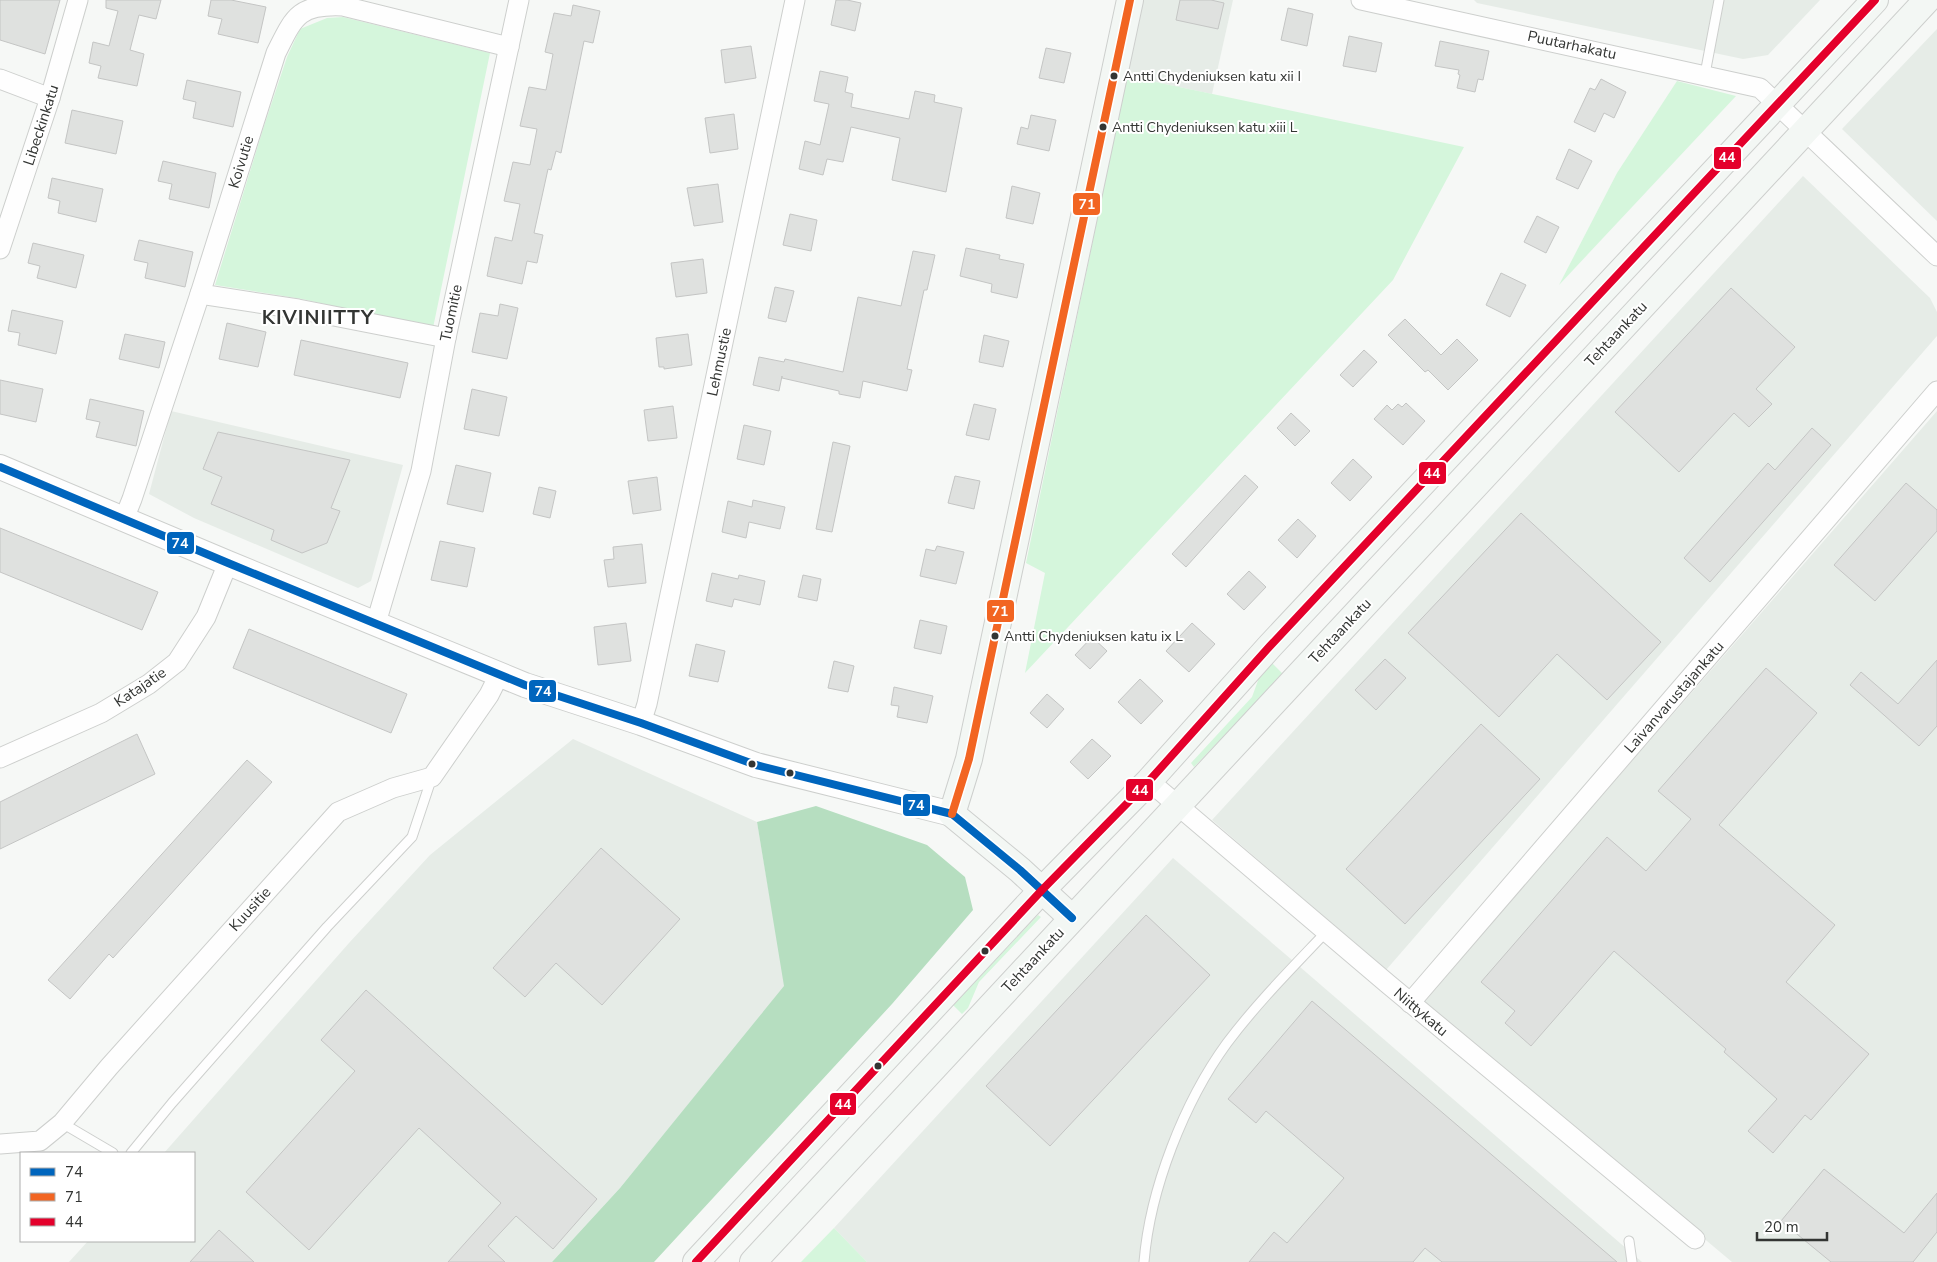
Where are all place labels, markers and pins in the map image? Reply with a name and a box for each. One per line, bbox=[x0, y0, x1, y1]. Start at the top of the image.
place label: Antti Chydeniuksen katu xii I bbox=[1123, 67, 1301, 86]
marker: Antti Chydeniuksen katu xii I bbox=[1109, 71, 1119, 81]
place label: Antti Chydeniuksen katu xiii L bbox=[1112, 118, 1298, 137]
marker: Antti Chydeniuksen katu xiii L bbox=[1098, 122, 1108, 132]
place label: Antti Chydeniuksen katu ix L bbox=[1004, 627, 1183, 646]
marker: Antti Chydeniuksen katu ix L bbox=[990, 631, 1000, 641]
unlabelled marker bbox=[747, 759, 757, 769]
unlabelled marker bbox=[785, 768, 795, 778]
unlabelled marker bbox=[980, 946, 990, 956]
unlabelled marker bbox=[873, 1061, 883, 1071]

